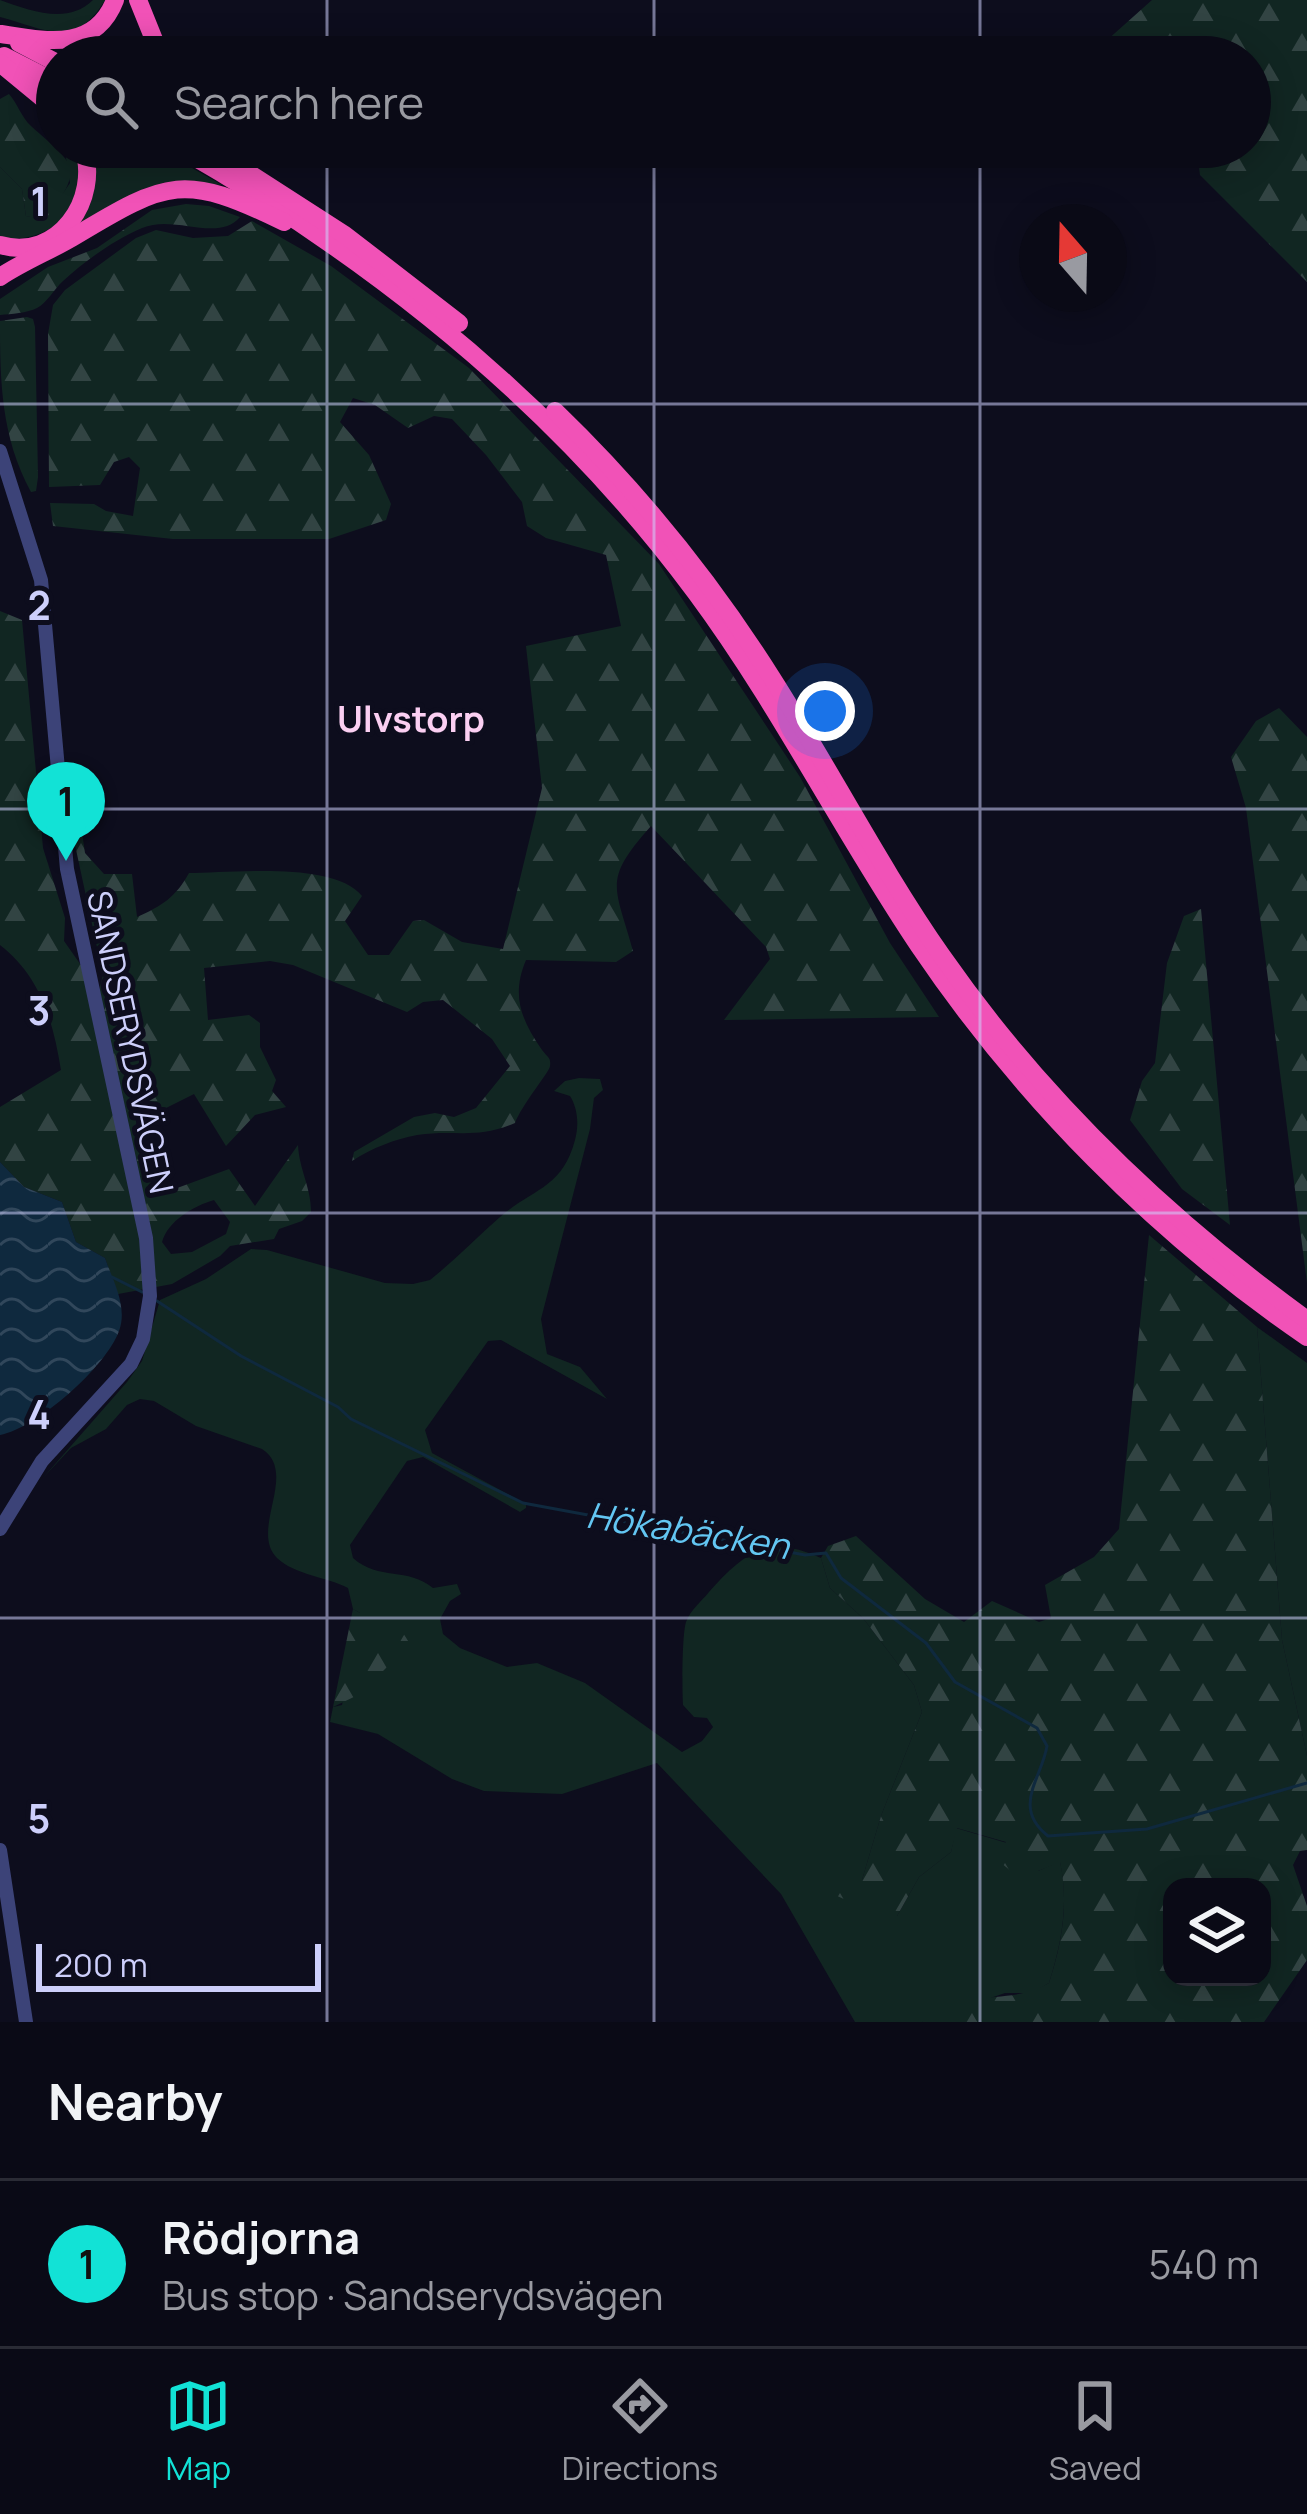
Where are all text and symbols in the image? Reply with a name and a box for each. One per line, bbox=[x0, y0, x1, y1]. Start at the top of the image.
search box bbox=[36, 36, 1271, 168]
icon: search bbox=[78, 69, 144, 135]
text: Search here bbox=[174, 71, 424, 133]
text: 1 bbox=[30, 174, 48, 228]
north arrow bbox=[1019, 204, 1127, 312]
text: 2 bbox=[27, 578, 51, 632]
your location bbox=[795, 681, 855, 741]
district label: Ulvstorp bbox=[337, 694, 485, 743]
pin: 1 bbox=[27, 762, 105, 861]
street label: SANDSERYDSVÄGEN bbox=[77, 887, 185, 1197]
text: 3 bbox=[28, 983, 50, 1037]
text: 4 bbox=[27, 1387, 51, 1441]
water label: Hökabäcken bbox=[583, 1490, 794, 1570]
text: 5 bbox=[28, 1791, 50, 1845]
map controls bbox=[1163, 1878, 1271, 1986]
button: layers bbox=[1163, 1878, 1271, 1986]
scale bar bbox=[36, 1938, 321, 1991]
text: 200 m bbox=[54, 1942, 148, 1987]
text: Nearby bbox=[48, 2066, 223, 2135]
text: Rödjorna bbox=[162, 2206, 360, 2268]
text: 1 bbox=[78, 2237, 96, 2291]
text: 540 m bbox=[1149, 2237, 1259, 2291]
text: Bus stop · Sandserydsvägen bbox=[162, 2268, 664, 2322]
tab: Map bbox=[165, 2373, 231, 2490]
tab: Directions bbox=[562, 2373, 718, 2490]
tab: Saved bbox=[1049, 2373, 1142, 2490]

